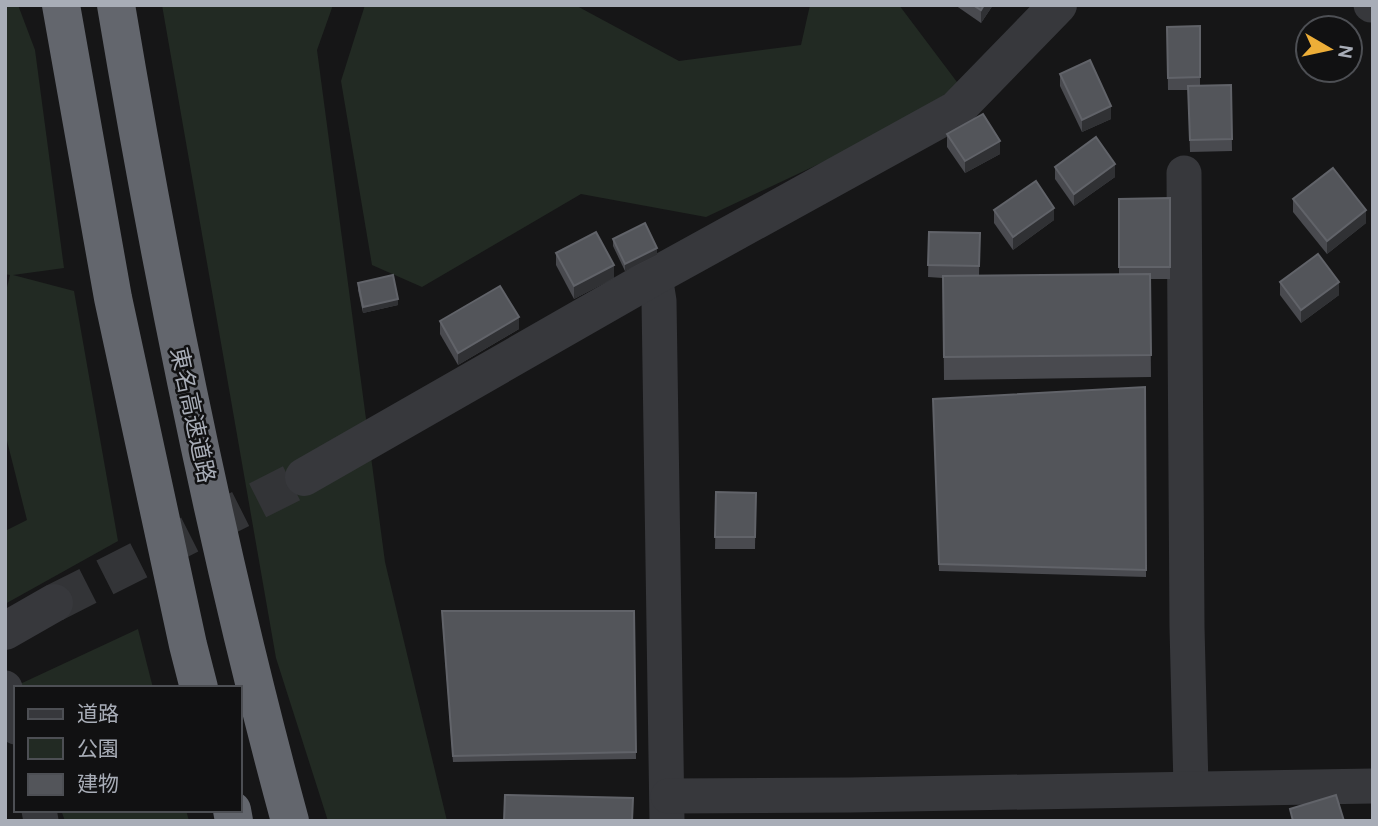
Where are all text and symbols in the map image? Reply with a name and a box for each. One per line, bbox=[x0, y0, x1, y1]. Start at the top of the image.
north arrow bbox=[1294, 14, 1364, 84]
text: N bbox=[1333, 43, 1358, 60]
street label: 東名高速道路 bbox=[165, 345, 221, 485]
legend bbox=[14, 686, 242, 812]
text: 道路 bbox=[77, 701, 119, 726]
text: 公園 bbox=[77, 736, 119, 761]
text: 建物 bbox=[77, 771, 119, 796]

